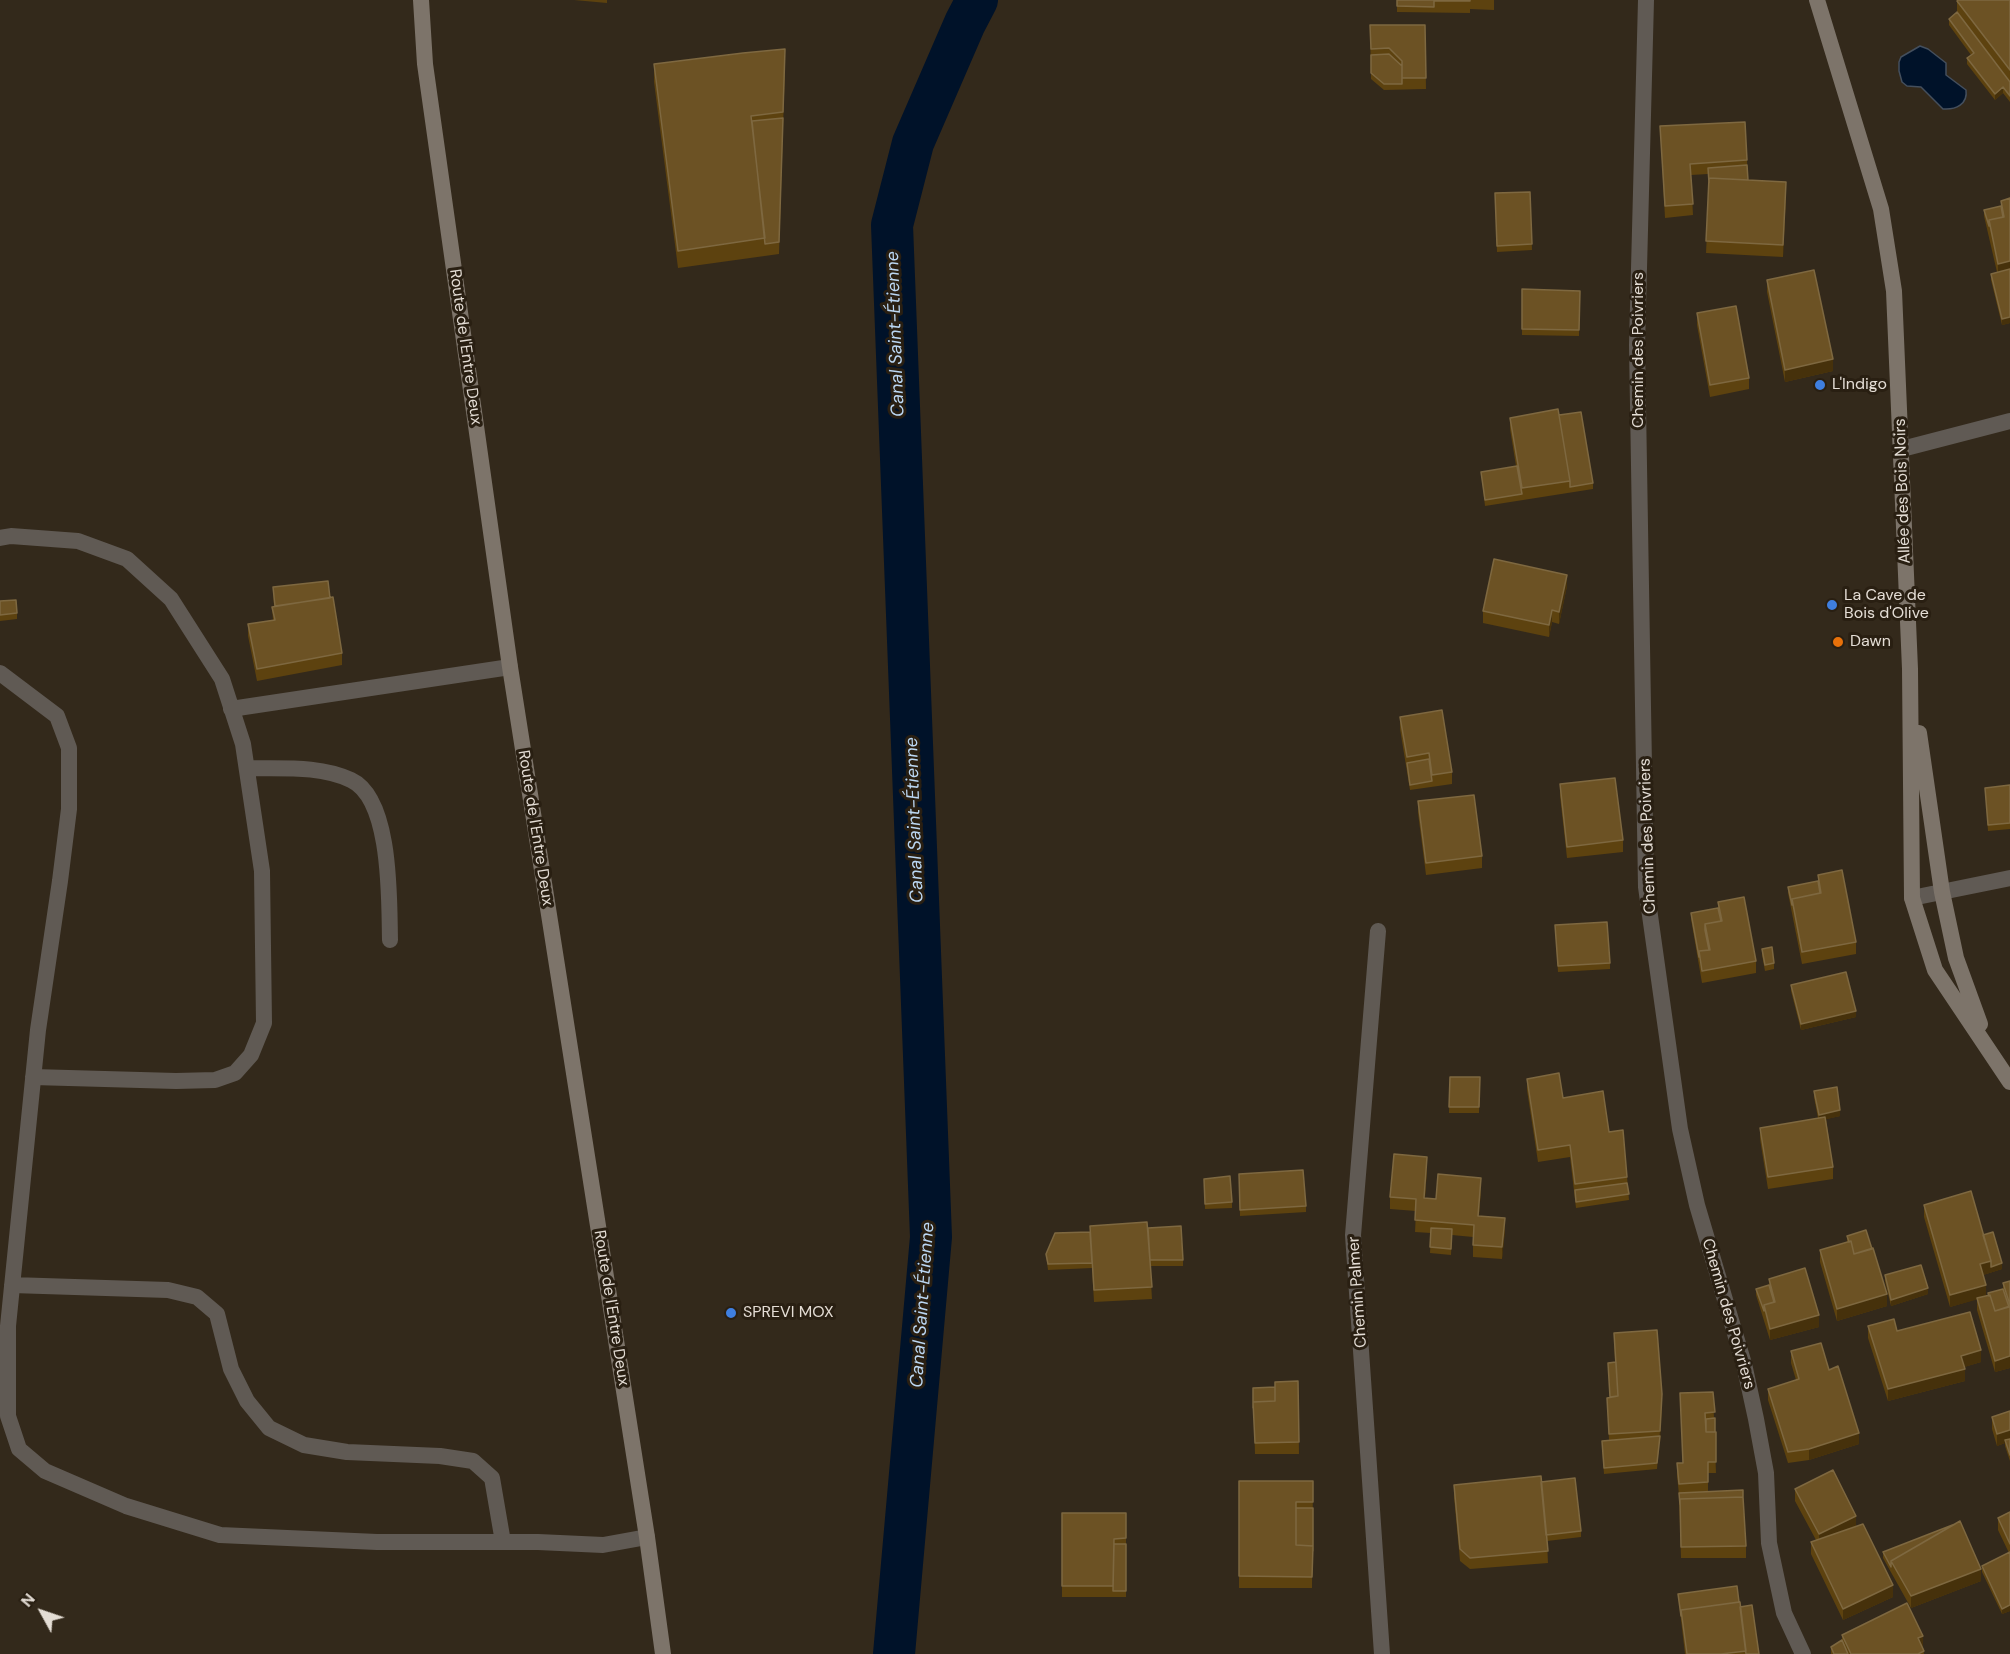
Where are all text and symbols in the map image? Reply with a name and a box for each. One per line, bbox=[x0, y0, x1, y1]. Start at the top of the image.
water label: Canal Saint-Étienne bbox=[882, 251, 910, 417]
street label: Route de l'Entre Deux bbox=[445, 268, 485, 426]
street label: Chemin des Poivriers bbox=[1629, 272, 1649, 428]
place label: L'Indigo bbox=[1832, 375, 1887, 395]
marker: L'Indigo bbox=[1813, 378, 1827, 392]
street label: Allée des Bois Noirs bbox=[1891, 418, 1915, 564]
place label: La Cave de Bois d'Olive bbox=[1844, 586, 1929, 624]
marker: La Cave de Bois d'Olive bbox=[1825, 598, 1839, 612]
place label: Dawn bbox=[1850, 632, 1891, 652]
marker: Dawn bbox=[1831, 635, 1845, 649]
water label: Canal Saint-Étienne bbox=[901, 737, 929, 903]
street label: Route de l'Entre Deux bbox=[513, 749, 557, 907]
street label: Chemin des Poivriers bbox=[1636, 758, 1660, 914]
water label: Canal Saint-Étienne bbox=[906, 1222, 940, 1388]
street label: Route de l'Entre Deux bbox=[589, 1229, 633, 1387]
street label: Chemin Palmer bbox=[1345, 1236, 1371, 1348]
street label: Chemin des Poivriers bbox=[1697, 1236, 1759, 1392]
place label: SPREVI MOX bbox=[743, 1303, 834, 1323]
marker: SPREVI MOX bbox=[724, 1306, 738, 1320]
north arrow bbox=[12, 1582, 72, 1642]
text: N bbox=[16, 1589, 40, 1611]

